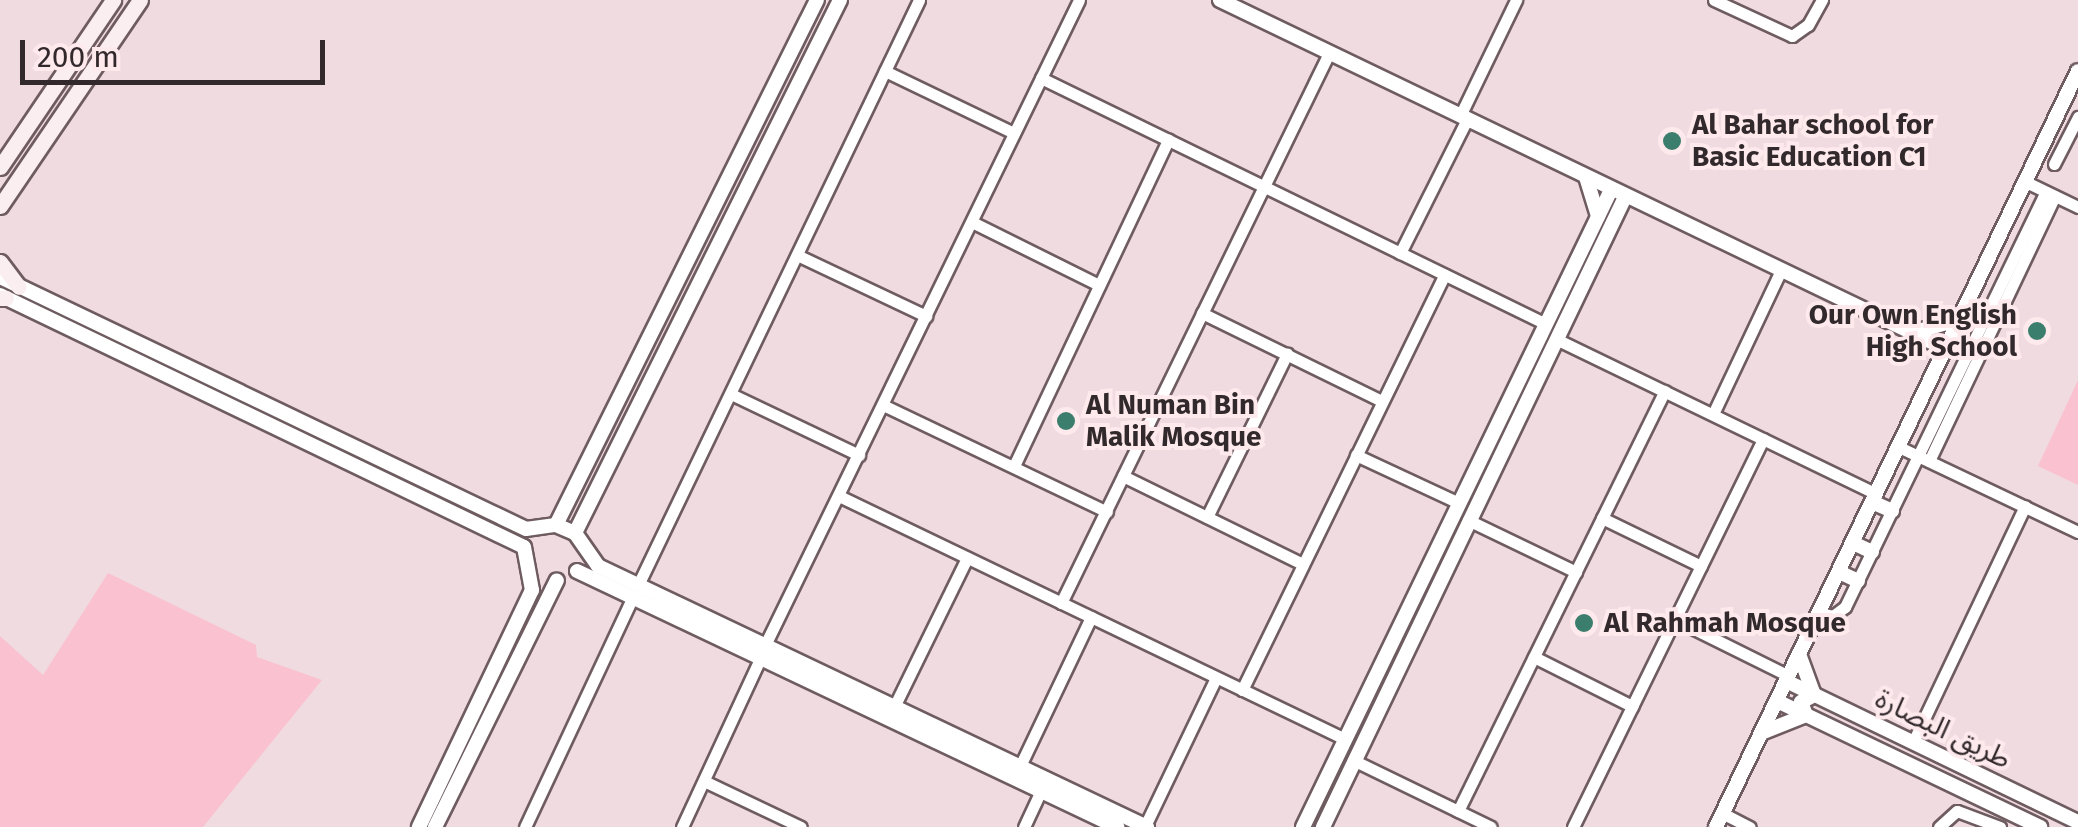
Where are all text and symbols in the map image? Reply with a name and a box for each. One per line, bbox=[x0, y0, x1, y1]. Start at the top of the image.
scale bar bbox=[25, 20, 330, 82]
text: 200 m bbox=[37, 39, 119, 75]
place label: Al Bahar school for Basic Education C1 bbox=[1692, 108, 1933, 174]
marker: Al Bahar school for Basic Education C1 bbox=[1661, 130, 1683, 152]
place label: Our Own English High School bbox=[1809, 298, 2017, 364]
marker: Our Own English High School bbox=[2026, 320, 2048, 342]
place label: Al Numan Bin Malik Mosque bbox=[1086, 388, 1262, 454]
marker: Al Numan Bin Malik Mosque bbox=[1055, 410, 1077, 432]
place label: Al Rahmah Mosque bbox=[1604, 606, 1846, 640]
marker: Al Rahmah Mosque bbox=[1573, 612, 1595, 634]
street label: طريق البصارة bbox=[1870, 682, 2016, 776]

